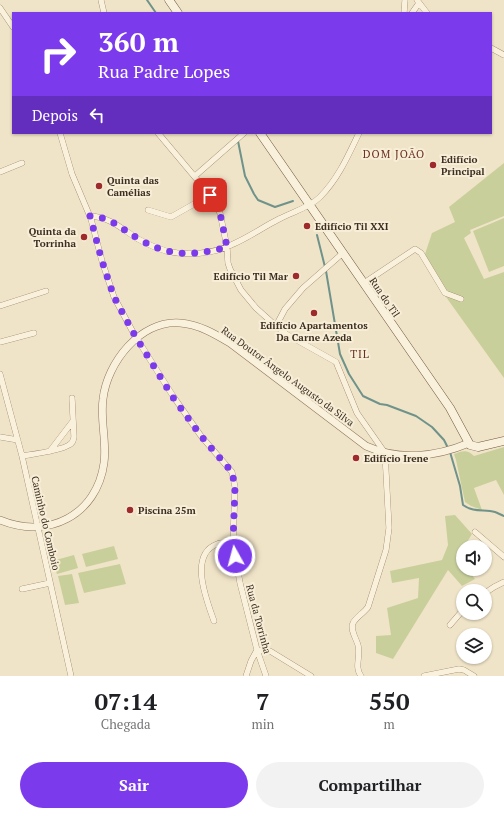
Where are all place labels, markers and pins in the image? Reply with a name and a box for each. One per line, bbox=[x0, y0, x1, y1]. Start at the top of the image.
place label: Edifício Principal bbox=[441, 153, 485, 178]
marker: Edifício Principal bbox=[428, 160, 438, 170]
place label: Quinta das Camélias bbox=[107, 174, 159, 199]
pin bbox=[193, 178, 227, 212]
marker: Quinta das Camélias bbox=[94, 181, 104, 191]
place label: Edifício Til XXI bbox=[315, 220, 389, 233]
marker: Edifício Til XXI bbox=[302, 221, 312, 231]
place label: Quinta da Torrinha bbox=[29, 225, 76, 250]
marker: Quinta da Torrinha bbox=[79, 232, 89, 242]
place label: Edifício Til Mar bbox=[214, 270, 289, 283]
marker: Edifício Til Mar bbox=[291, 271, 301, 281]
marker: Edifício Apartamentos Da Carne Azeda bbox=[309, 308, 319, 318]
place label: Edifício Apartamentos Da Carne Azeda bbox=[260, 319, 368, 344]
place label: Edifício Irene bbox=[364, 452, 429, 465]
marker: Edifício Irene bbox=[351, 453, 361, 463]
place label: Piscina 25m bbox=[138, 504, 196, 517]
marker: Piscina 25m bbox=[125, 505, 135, 515]

